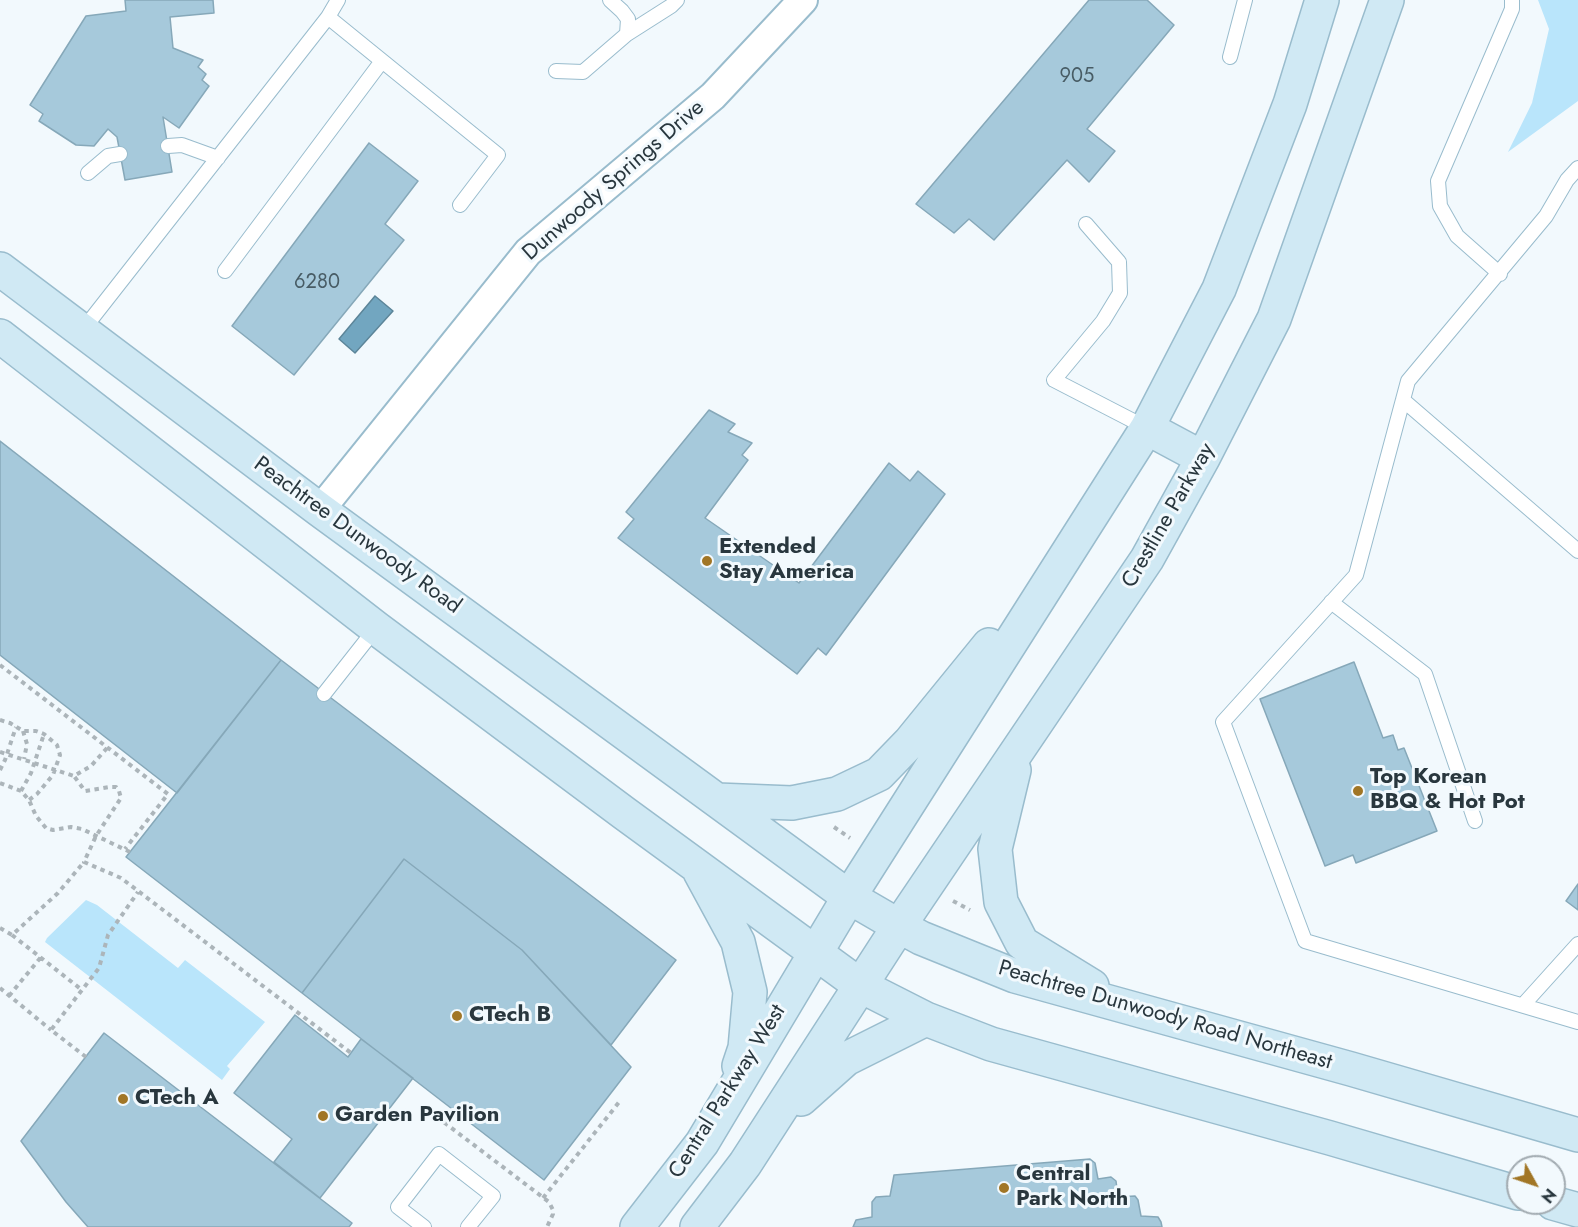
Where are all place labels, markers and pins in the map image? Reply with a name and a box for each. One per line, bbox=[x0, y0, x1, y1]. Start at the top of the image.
place label: Extended Stay America bbox=[719, 535, 854, 586]
marker: Extended Stay America bbox=[700, 554, 714, 568]
place label: Top Korean BBQ & Hot Pot bbox=[1370, 765, 1525, 816]
marker: Top Korean BBQ & Hot Pot bbox=[1351, 784, 1365, 798]
place label: CTech B bbox=[469, 1003, 551, 1029]
marker: CTech B bbox=[450, 1009, 464, 1023]
place label: CTech A bbox=[135, 1086, 219, 1112]
marker: CTech A bbox=[116, 1092, 130, 1106]
place label: Garden Pavilion bbox=[335, 1103, 499, 1129]
marker: Garden Pavilion bbox=[316, 1109, 330, 1123]
place label: Central Park North bbox=[1016, 1162, 1128, 1214]
marker: Central Park North bbox=[997, 1181, 1011, 1195]

